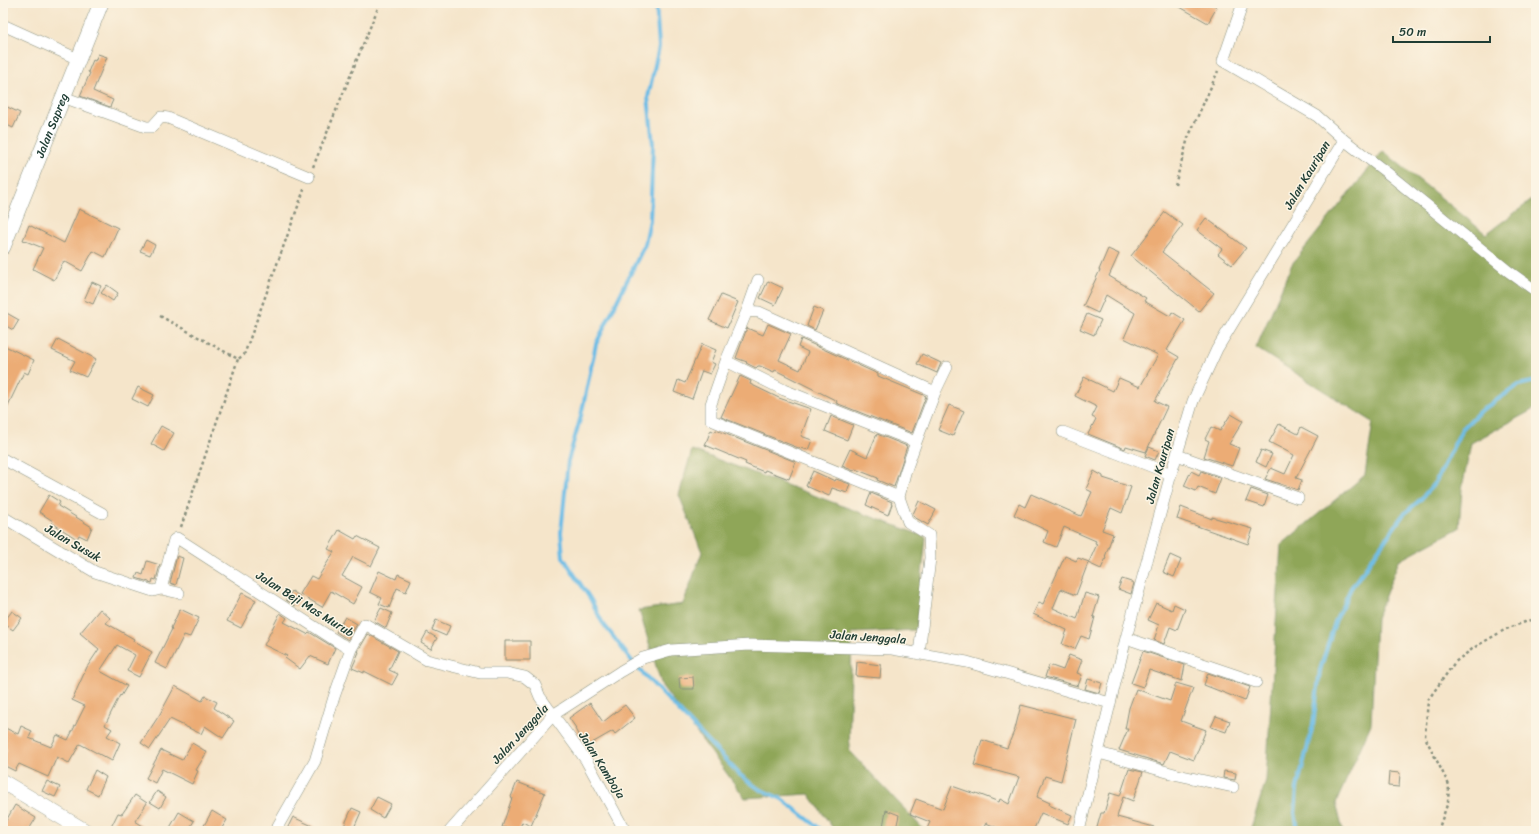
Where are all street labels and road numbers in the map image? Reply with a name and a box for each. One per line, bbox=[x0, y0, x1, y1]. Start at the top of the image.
street label: Jalan Sapreg bbox=[29, 90, 75, 162]
street label: Jalan Kauripan bbox=[1277, 136, 1337, 215]
street label: Jalan Kauripan bbox=[1138, 425, 1181, 507]
street label: Jalan Susuk bbox=[40, 517, 106, 568]
street label: Jalan Beji Mas Murub bbox=[251, 564, 359, 643]
street label: Jalan Jenggala bbox=[828, 623, 908, 651]
street label: Jalan Jenggala bbox=[485, 698, 555, 770]
street label: Jalan Kamboja bbox=[572, 726, 632, 804]

